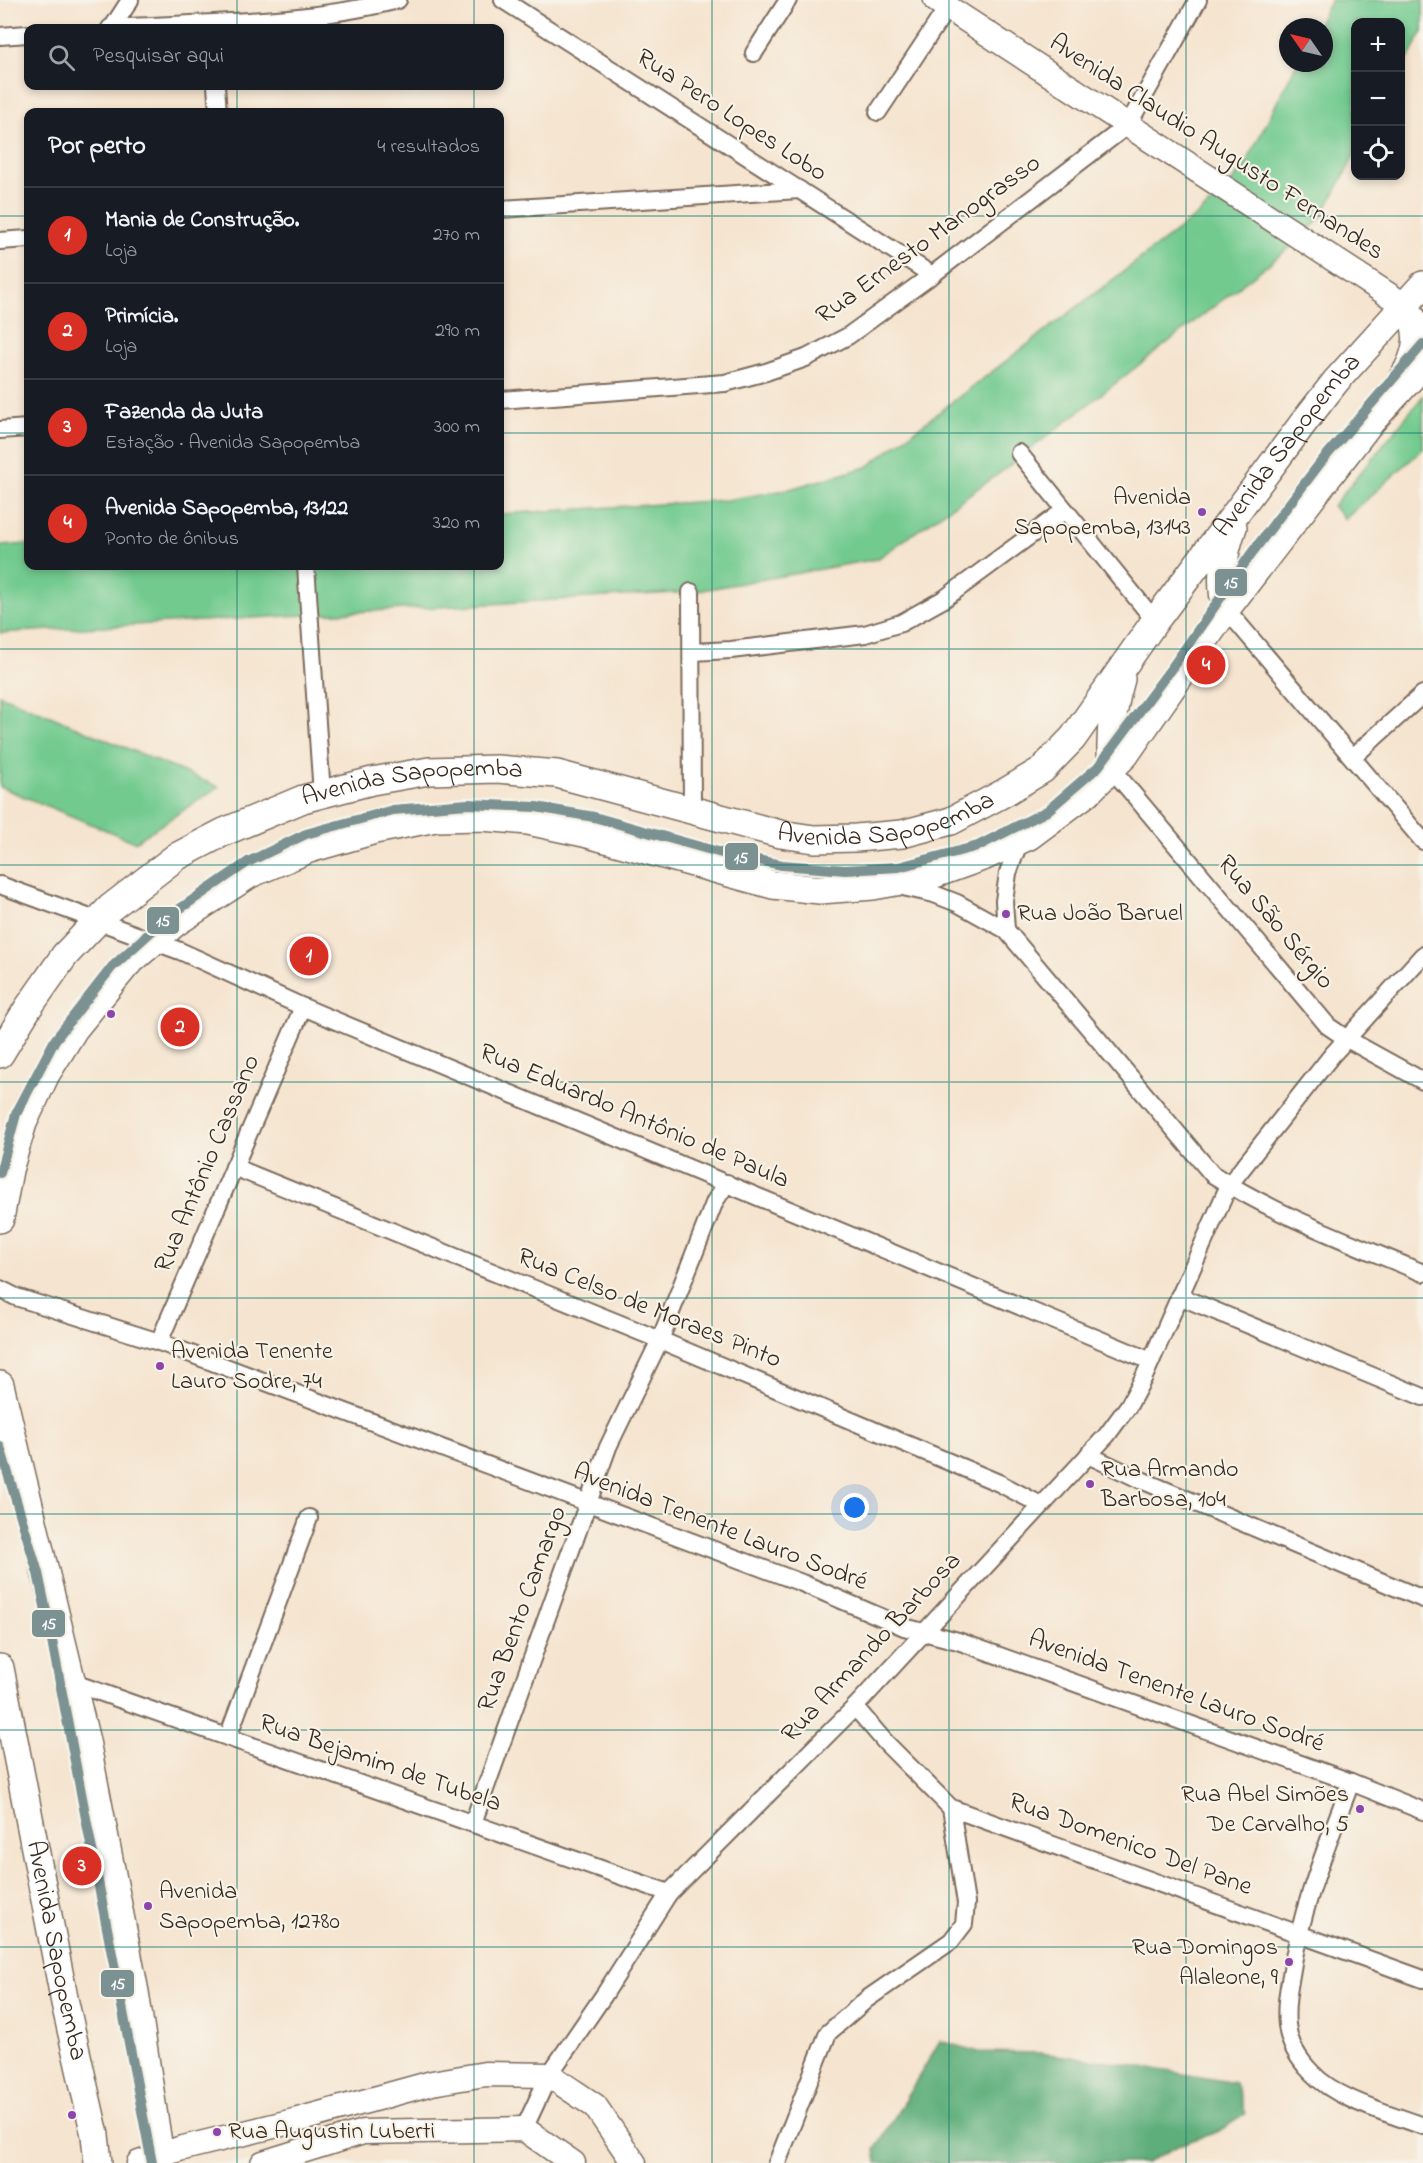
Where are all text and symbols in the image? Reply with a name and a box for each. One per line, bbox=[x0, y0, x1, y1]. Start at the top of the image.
north arrow bbox=[1279, 18, 1333, 72]
map controls bbox=[1351, 18, 1405, 180]
button: + bbox=[1351, 18, 1405, 72]
search box bbox=[24, 24, 504, 90]
street label: Avenida Claudio Augusto Fernandes bbox=[1041, 25, 1391, 271]
street label: Rua Pero Lopes Lobo bbox=[628, 40, 834, 192]
icon: search bbox=[45, 41, 78, 74]
text: Pesquisar aqui bbox=[93, 41, 224, 73]
button: − bbox=[1351, 72, 1405, 126]
button: locate bbox=[1351, 126, 1405, 180]
text: Por perto bbox=[48, 128, 146, 166]
text: 4 resultados bbox=[377, 133, 480, 162]
street label: Rua Ernesto Manograsso bbox=[809, 145, 1049, 335]
text: Mania de Construção. bbox=[105, 205, 299, 237]
text: 1 bbox=[64, 221, 71, 250]
text: 270 m bbox=[433, 221, 480, 250]
text: Loja bbox=[105, 237, 137, 266]
text: Primícia. bbox=[105, 301, 178, 333]
text: 2 bbox=[63, 317, 72, 346]
text: 290 m bbox=[435, 317, 480, 346]
text: Loja bbox=[105, 333, 137, 362]
street label: Avenida Sapopemba bbox=[1205, 345, 1371, 546]
text: Fazenda da Juta bbox=[105, 397, 263, 429]
text: 3 bbox=[63, 413, 72, 442]
text: 300 m bbox=[434, 413, 480, 442]
text: Estação · Avenida Sapopemba bbox=[105, 429, 360, 458]
place label: Avenida Sapopemba, 13143 bbox=[1014, 481, 1191, 546]
text: Avenida Sapopemba, 13122 bbox=[105, 493, 348, 525]
marker: Avenida Sapopemba, 13143 bbox=[1196, 506, 1208, 518]
text: 4 bbox=[63, 509, 72, 538]
text: 320 m bbox=[433, 509, 480, 538]
text: Ponto de ônibus bbox=[105, 525, 239, 554]
line badge: 15 bbox=[1214, 568, 1248, 597]
text: 15 bbox=[1224, 572, 1239, 596]
pin: 4 bbox=[1186, 642, 1226, 688]
street label: Avenida Sapopemba bbox=[298, 750, 524, 817]
street label: Avenida Sapopemba bbox=[775, 782, 1002, 858]
line badge: 15 bbox=[724, 842, 759, 871]
text: 15 bbox=[734, 847, 749, 871]
street label: Rua São Sérgio bbox=[1207, 847, 1343, 999]
place label: Rua João Baruel bbox=[1017, 897, 1183, 932]
line badge: 15 bbox=[146, 906, 180, 935]
marker: Rua João Baruel bbox=[1000, 908, 1012, 920]
text: 15 bbox=[156, 910, 171, 934]
pin: 1 bbox=[290, 934, 328, 978]
pin: 2 bbox=[160, 1004, 200, 1050]
unlabelled marker bbox=[105, 1008, 117, 1020]
street label: Rua Eduardo Antônio de Paula bbox=[473, 1034, 795, 1200]
street label: Rua Antônio Cassano bbox=[145, 1049, 271, 1279]
street label: Rua Celso de Moraes Pinto bbox=[511, 1239, 787, 1379]
place label: Avenida Tenente Lauro Sodre, 74 bbox=[171, 1335, 333, 1400]
marker: Avenida Tenente Lauro Sodre, 74 bbox=[154, 1360, 166, 1372]
place label: Rua Armando Barbosa, 104 bbox=[1100, 1453, 1239, 1518]
street label: Avenida Tenente Lauro Sodré bbox=[567, 1454, 873, 1602]
marker: Rua Armando Barbosa, 104 bbox=[1084, 1478, 1096, 1490]
your location bbox=[840, 1493, 869, 1522]
street label: Rua Bento Camargo bbox=[468, 1501, 578, 1717]
street label: Rua Armando Barbosa bbox=[773, 1544, 971, 1752]
line badge: 15 bbox=[31, 1609, 66, 1638]
text: 15 bbox=[42, 1613, 57, 1637]
street label: Avenida Tenente Lauro Sodré bbox=[1022, 1621, 1330, 1763]
street label: Rua Bejamim de Tubela bbox=[254, 1705, 506, 1823]
place label: Rua Abel Simões De Carvalho, 5 bbox=[1181, 1778, 1349, 1843]
street label: Rua Domenico Del Pane bbox=[1003, 1783, 1257, 1907]
marker: Rua Abel Simões De Carvalho, 5 bbox=[1354, 1803, 1366, 1815]
street label: Avenida Sapopemba bbox=[15, 1837, 96, 2064]
pin: 3 bbox=[62, 1844, 101, 1888]
place label: Avenida Sapopemba, 12780 bbox=[159, 1875, 340, 1940]
marker: Avenida Sapopemba, 12780 bbox=[142, 1900, 154, 1912]
place label: Rua Domingos Alaleone, 9 bbox=[1132, 1931, 1279, 1996]
marker: Rua Domingos Alaleone, 9 bbox=[1283, 1956, 1295, 1968]
line badge: 15 bbox=[100, 1969, 135, 1998]
text: 15 bbox=[111, 1973, 126, 1997]
unlabelled marker bbox=[66, 2109, 78, 2121]
place label: Rua Augustin Luberti bbox=[228, 2115, 435, 2150]
marker: Rua Augustin Luberti bbox=[211, 2126, 223, 2138]

